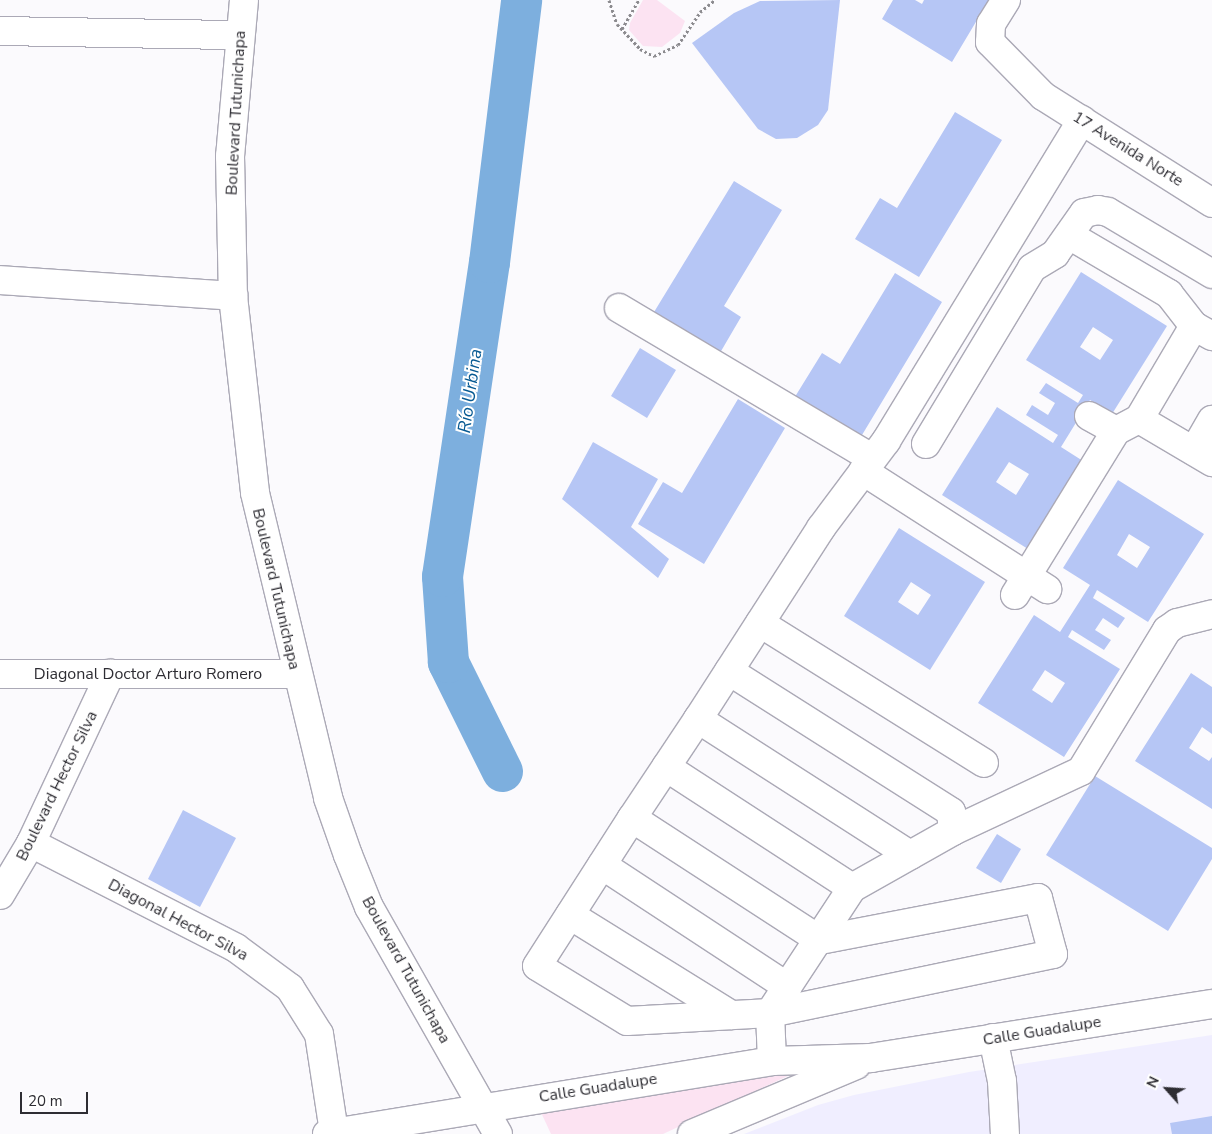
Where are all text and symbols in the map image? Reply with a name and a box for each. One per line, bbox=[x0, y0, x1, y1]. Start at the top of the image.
street label: Boulevard Tutunichapa bbox=[222, 30, 250, 196]
street label: 17 Avenida Norte bbox=[1069, 107, 1187, 191]
water label: Río Urbina bbox=[453, 347, 487, 435]
street label: Boulevard Tutunichapa bbox=[248, 506, 304, 672]
street label: Diagonal Doctor Arturo Romero bbox=[34, 664, 262, 684]
street label: Boulevard Hector Silva bbox=[12, 708, 102, 864]
street label: Diagonal Hector Silva bbox=[105, 875, 251, 965]
street label: Boulevard Tutunichapa bbox=[358, 893, 454, 1047]
street label: Calle Guadalupe bbox=[982, 1012, 1102, 1050]
north arrow bbox=[1142, 1064, 1192, 1114]
street label: Calle Guadalupe bbox=[538, 1069, 658, 1107]
text: N bbox=[1142, 1073, 1164, 1091]
scale bar bbox=[22, 1082, 90, 1114]
text: 20 m bbox=[28, 1091, 63, 1111]

